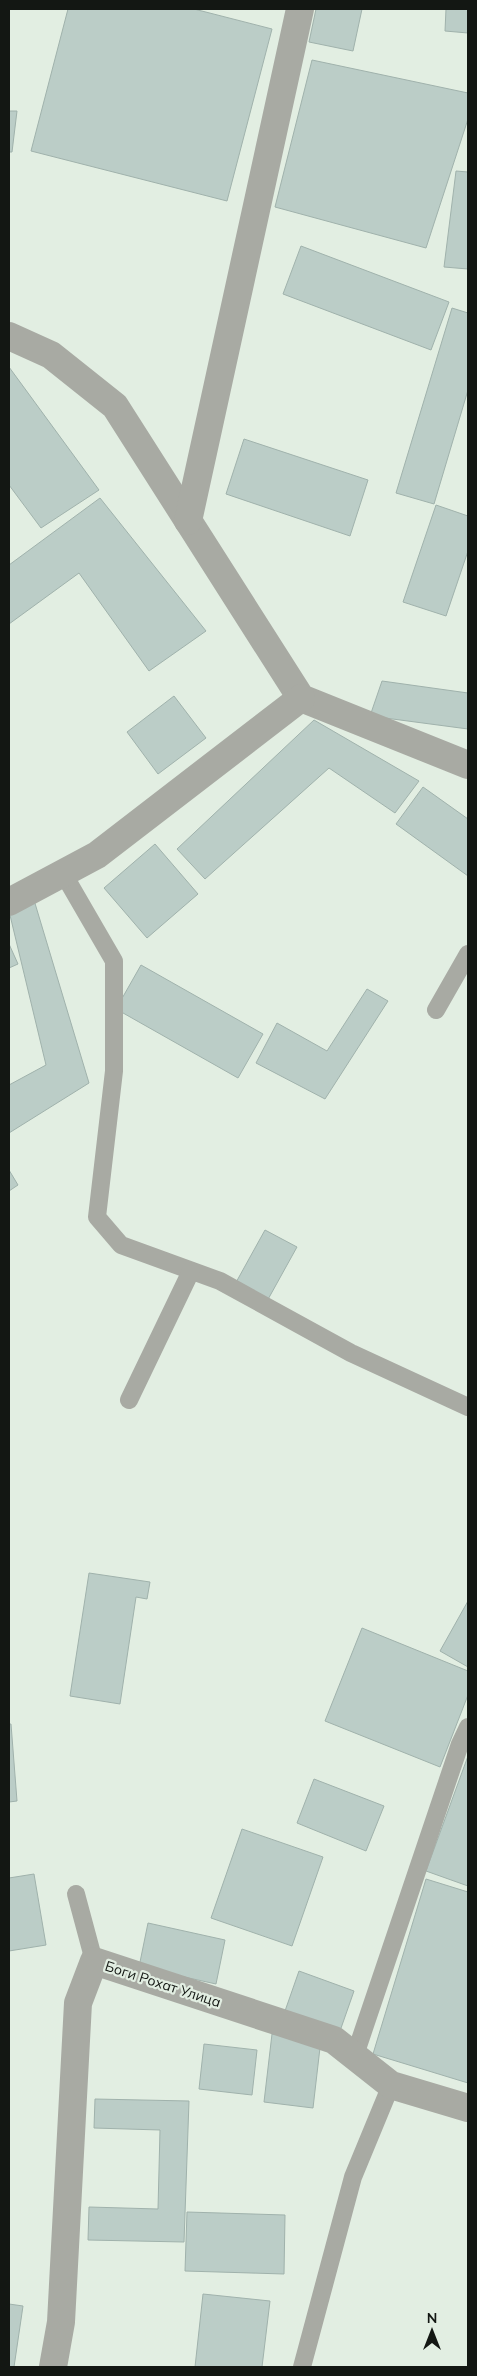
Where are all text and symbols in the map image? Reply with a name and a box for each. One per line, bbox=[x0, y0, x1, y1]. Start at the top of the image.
street label: Боги Рохат Улица bbox=[103, 1957, 223, 2011]
north arrow bbox=[407, 2306, 457, 2356]
text: N bbox=[427, 2309, 437, 2327]

